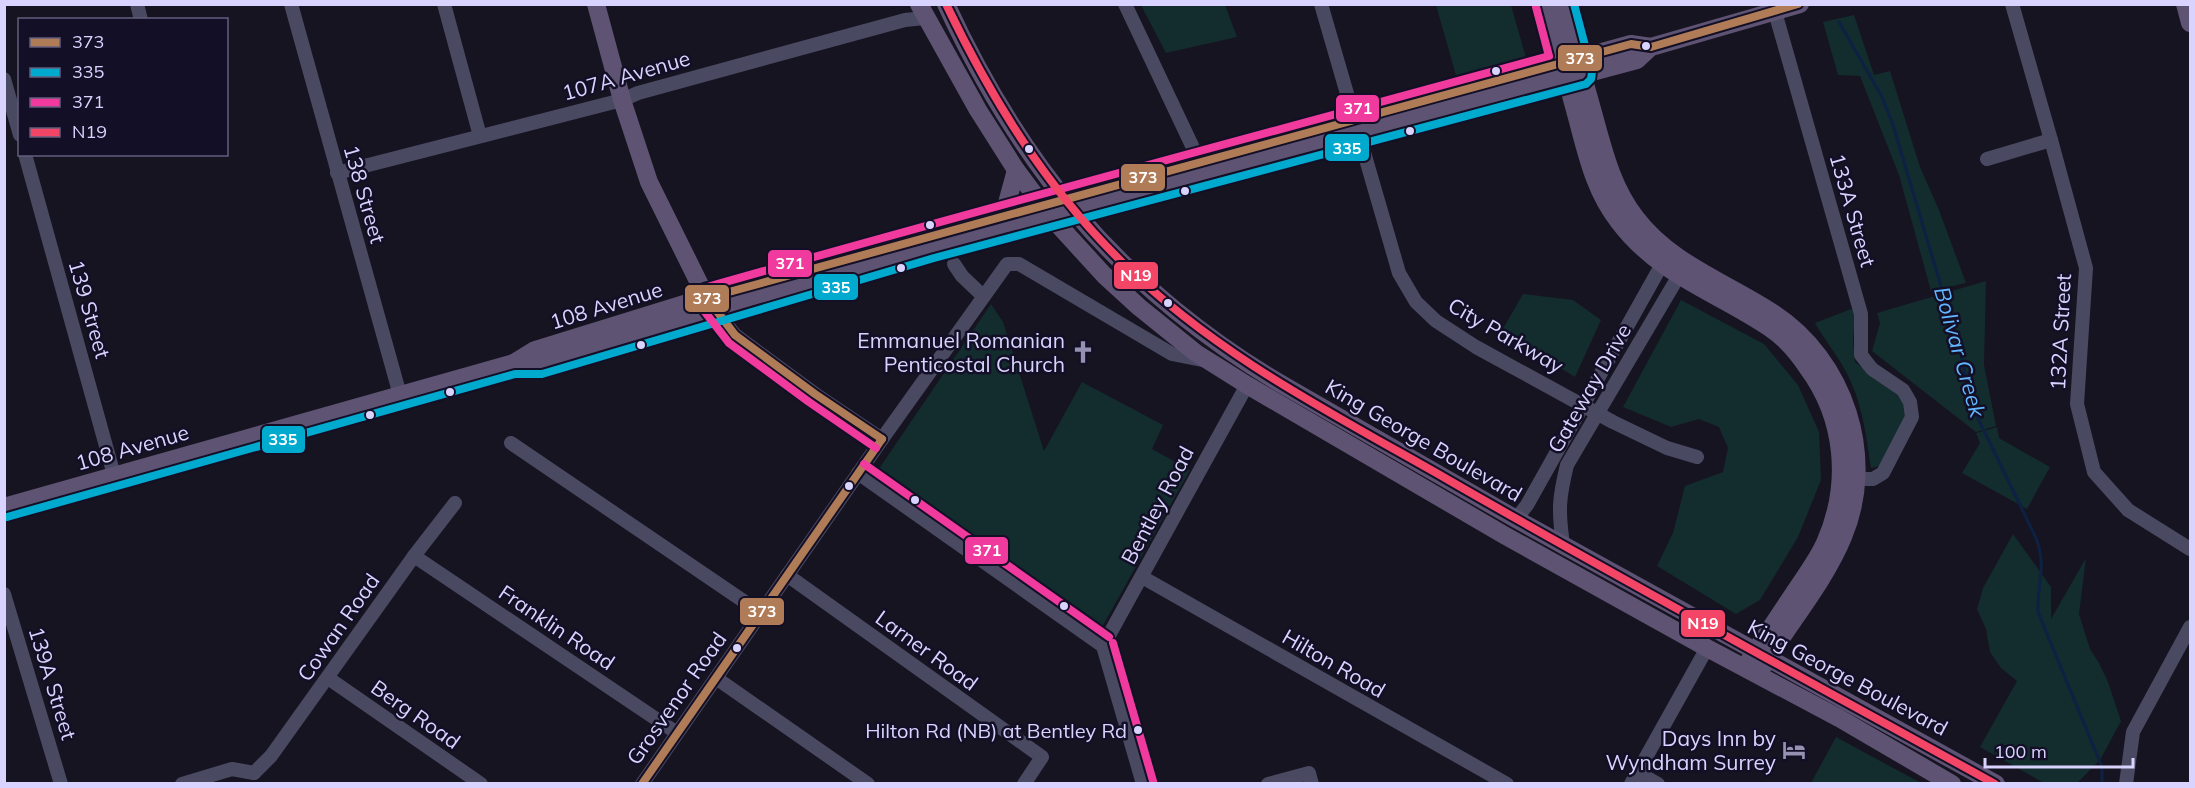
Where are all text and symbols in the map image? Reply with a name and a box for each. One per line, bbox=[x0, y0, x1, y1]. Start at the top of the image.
legend bbox=[18, 18, 228, 156]
text: 373 bbox=[72, 30, 104, 53]
unlabelled marker bbox=[1640, 40, 1652, 52]
street label: 107A Avenue bbox=[559, 44, 693, 106]
line badge: 373 bbox=[1557, 44, 1603, 72]
text: 373 bbox=[1566, 48, 1594, 68]
text: 335 bbox=[72, 60, 105, 83]
unlabelled marker bbox=[1490, 65, 1502, 77]
text: 371 bbox=[72, 90, 104, 113]
line badge: 371 bbox=[1335, 94, 1380, 123]
text: 371 bbox=[1344, 98, 1372, 118]
text: N19 bbox=[72, 120, 107, 143]
unlabelled marker bbox=[1404, 125, 1416, 137]
line badge: 335 bbox=[1324, 133, 1370, 162]
text: 335 bbox=[1333, 138, 1362, 158]
street label: 138 Street bbox=[339, 142, 391, 246]
unlabelled marker bbox=[1023, 143, 1035, 155]
street label: 133A Street bbox=[1824, 150, 1882, 270]
line badge: 373 bbox=[1120, 163, 1166, 192]
text: 373 bbox=[1129, 167, 1157, 187]
unlabelled marker bbox=[1179, 185, 1191, 197]
unlabelled marker bbox=[924, 219, 936, 231]
line badge: 371 bbox=[767, 249, 813, 278]
text: 371 bbox=[776, 253, 804, 273]
street label: 139 Street bbox=[64, 257, 116, 361]
line badge: N19 bbox=[1113, 261, 1159, 290]
unlabelled marker bbox=[895, 262, 907, 274]
text: N19 bbox=[1120, 265, 1152, 285]
line badge: 335 bbox=[813, 273, 859, 301]
street label: 132A Street bbox=[2044, 273, 2076, 391]
street label: 108 Avenue bbox=[547, 276, 665, 334]
text: 335 bbox=[822, 277, 851, 297]
water label: Bolivar Creek bbox=[1928, 283, 1992, 421]
line badge: 373 bbox=[684, 284, 730, 313]
text: 373 bbox=[693, 288, 721, 308]
street label: City Parkway bbox=[1444, 291, 1568, 379]
unlabelled marker bbox=[1162, 297, 1174, 309]
street label: Gateway Drive bbox=[1542, 319, 1636, 457]
place label: Emmanuel Romanian Penticostal Church bbox=[857, 327, 1065, 377]
unlabelled marker bbox=[635, 339, 647, 351]
church icon: Emmanuel Romanian Penticostal Church bbox=[1070, 339, 1096, 365]
street label: King George Boulevard bbox=[1321, 373, 1527, 507]
unlabelled marker bbox=[444, 386, 456, 398]
unlabelled marker bbox=[364, 409, 376, 421]
street label: 108 Avenue bbox=[72, 418, 192, 476]
line badge: 335 bbox=[261, 425, 306, 454]
text: 335 bbox=[269, 429, 298, 449]
street label: Bentley Road bbox=[1115, 442, 1199, 568]
unlabelled marker bbox=[843, 480, 855, 492]
unlabelled marker bbox=[909, 494, 921, 506]
line badge: 371 bbox=[964, 536, 1009, 565]
text: 371 bbox=[973, 540, 1001, 560]
street label: Cowan Road bbox=[291, 568, 385, 686]
street label: Franklin Road bbox=[494, 579, 620, 675]
line badge: 373 bbox=[739, 597, 785, 626]
unlabelled marker bbox=[1058, 600, 1070, 612]
text: 373 bbox=[748, 601, 776, 621]
street label: Larner Road bbox=[871, 604, 983, 696]
line badge: N19 bbox=[1680, 609, 1726, 638]
text: N19 bbox=[1687, 613, 1719, 633]
street label: King George Boulevard bbox=[1743, 613, 1953, 741]
street label: 139A Street bbox=[23, 623, 83, 743]
street label: Hilton Road bbox=[1278, 623, 1390, 703]
street label: Grosvenor Road bbox=[621, 627, 731, 769]
unlabelled marker bbox=[731, 642, 743, 654]
street label: Berg Road bbox=[366, 674, 466, 754]
place label: Hilton Rd (NB) at Bentley Rd bbox=[865, 718, 1127, 743]
marker: Hilton Rd (NB) at Bentley Rd bbox=[1132, 724, 1144, 736]
place label: Days Inn by Wyndham Surrey bbox=[1606, 725, 1776, 775]
scale bar bbox=[1985, 731, 2134, 769]
hotel icon: Days Inn by Wyndham Surrey bbox=[1781, 737, 1807, 763]
text: 100 m bbox=[1994, 740, 2047, 763]

